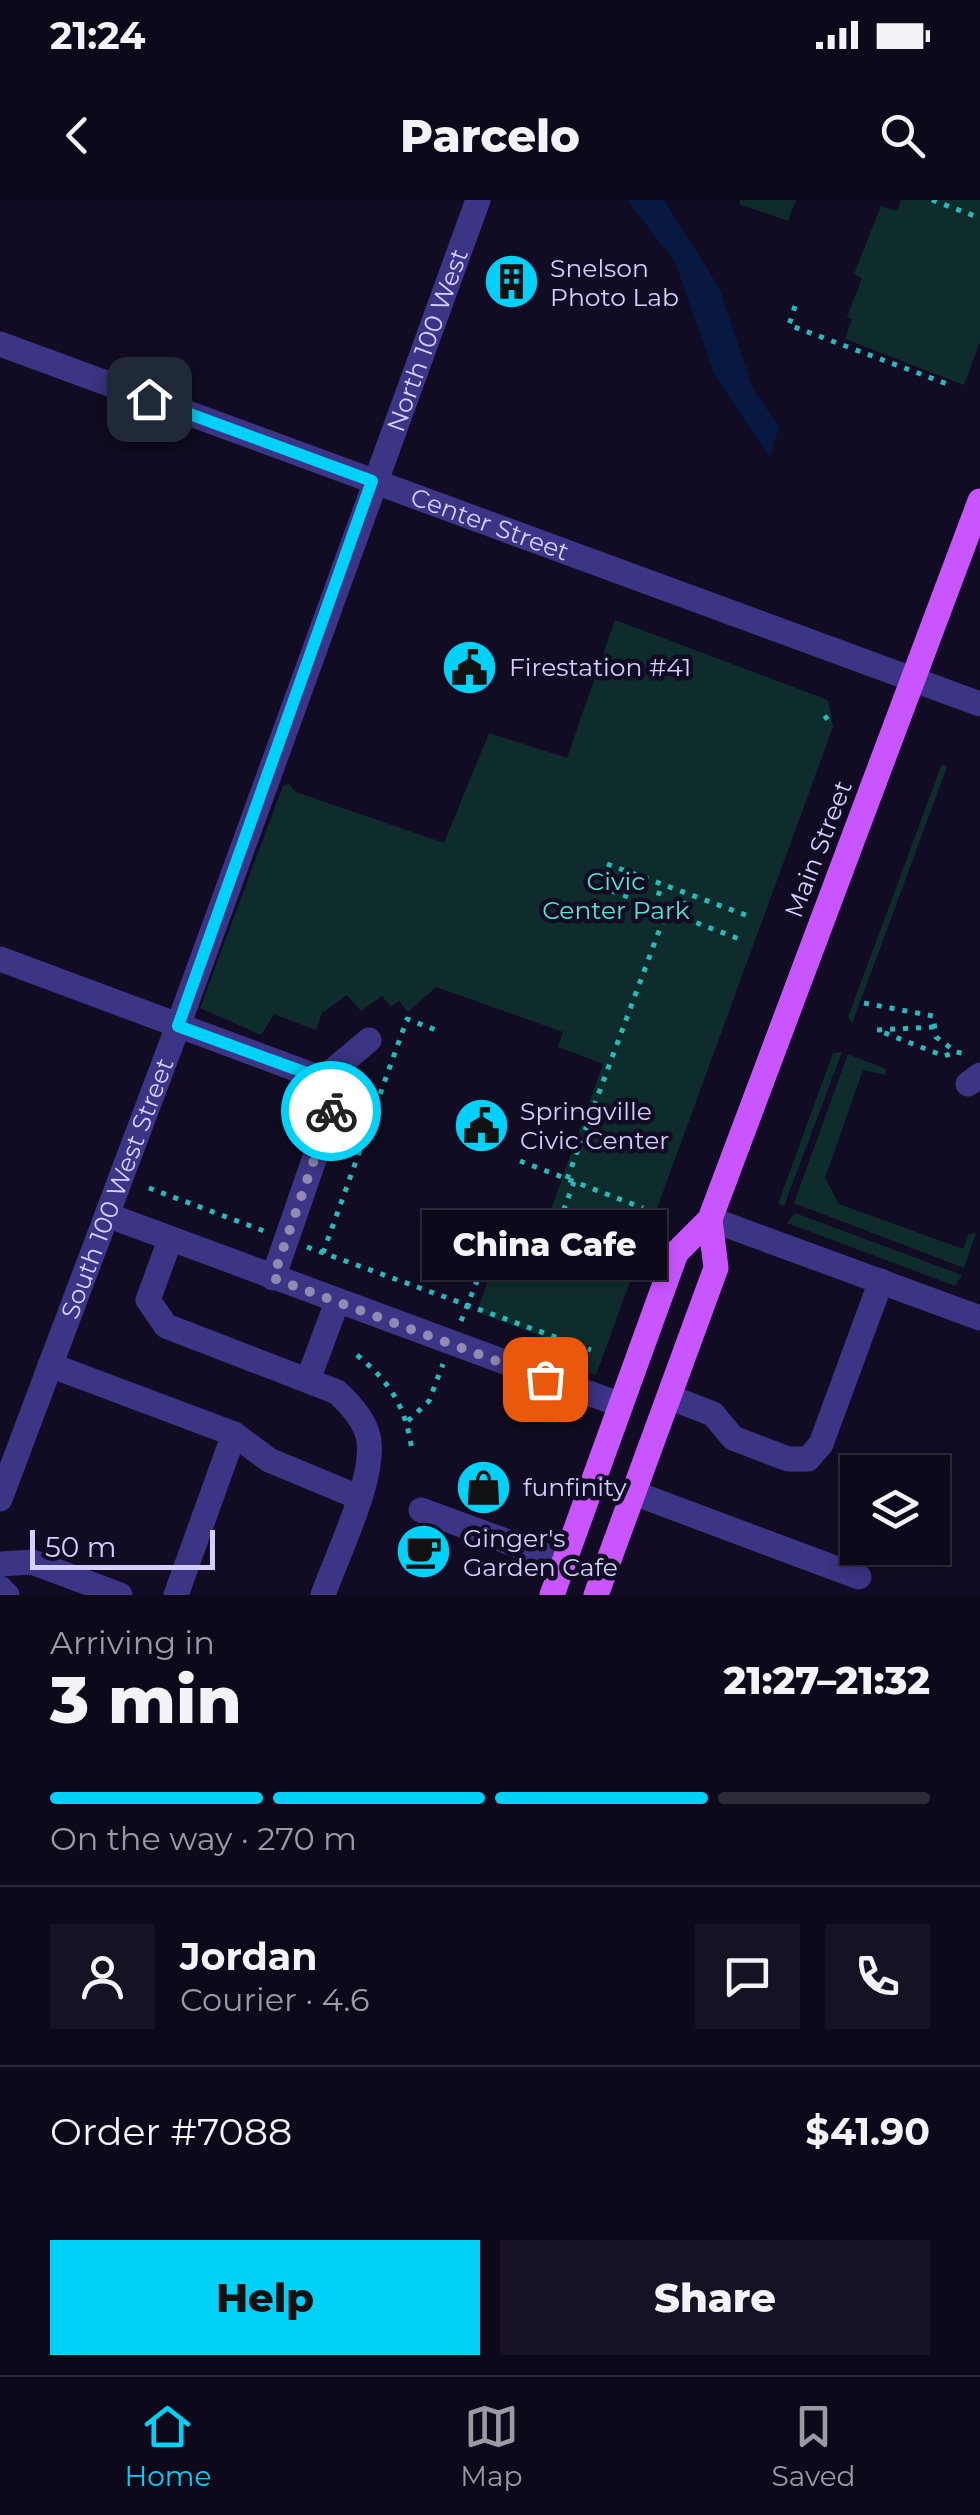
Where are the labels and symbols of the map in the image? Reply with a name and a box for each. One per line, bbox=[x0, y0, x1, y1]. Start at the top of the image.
street label: North 100 West bbox=[380, 245, 474, 436]
building icon: Snelson Photo Lab bbox=[481, 252, 541, 312]
place label: Snelson Photo Lab bbox=[550, 253, 679, 312]
pin bbox=[107, 357, 192, 442]
street label: Center Street bbox=[407, 481, 573, 567]
public building icon: Firestation #41 bbox=[440, 637, 500, 697]
place label: Firestation #41 bbox=[509, 652, 691, 682]
street label: Main Street bbox=[778, 776, 858, 922]
park label: Civic Center Park bbox=[542, 866, 690, 925]
street label: South 100 West Street bbox=[54, 1054, 180, 1323]
courier bbox=[281, 1061, 381, 1161]
public building icon: Springville Civic Center bbox=[451, 1095, 511, 1155]
place label: Springville Civic Center bbox=[520, 1096, 669, 1155]
callout: China Cafe bbox=[422, 1209, 668, 1279]
pin bbox=[503, 1337, 588, 1422]
shop icon: funfinity bbox=[454, 1457, 514, 1517]
place label: funfinity bbox=[523, 1472, 627, 1502]
cafe icon: Ginger's Garden Cafe bbox=[394, 1522, 454, 1582]
place label: Ginger's Garden Cafe bbox=[463, 1523, 618, 1582]
scale bar bbox=[30, 1525, 215, 1570]

